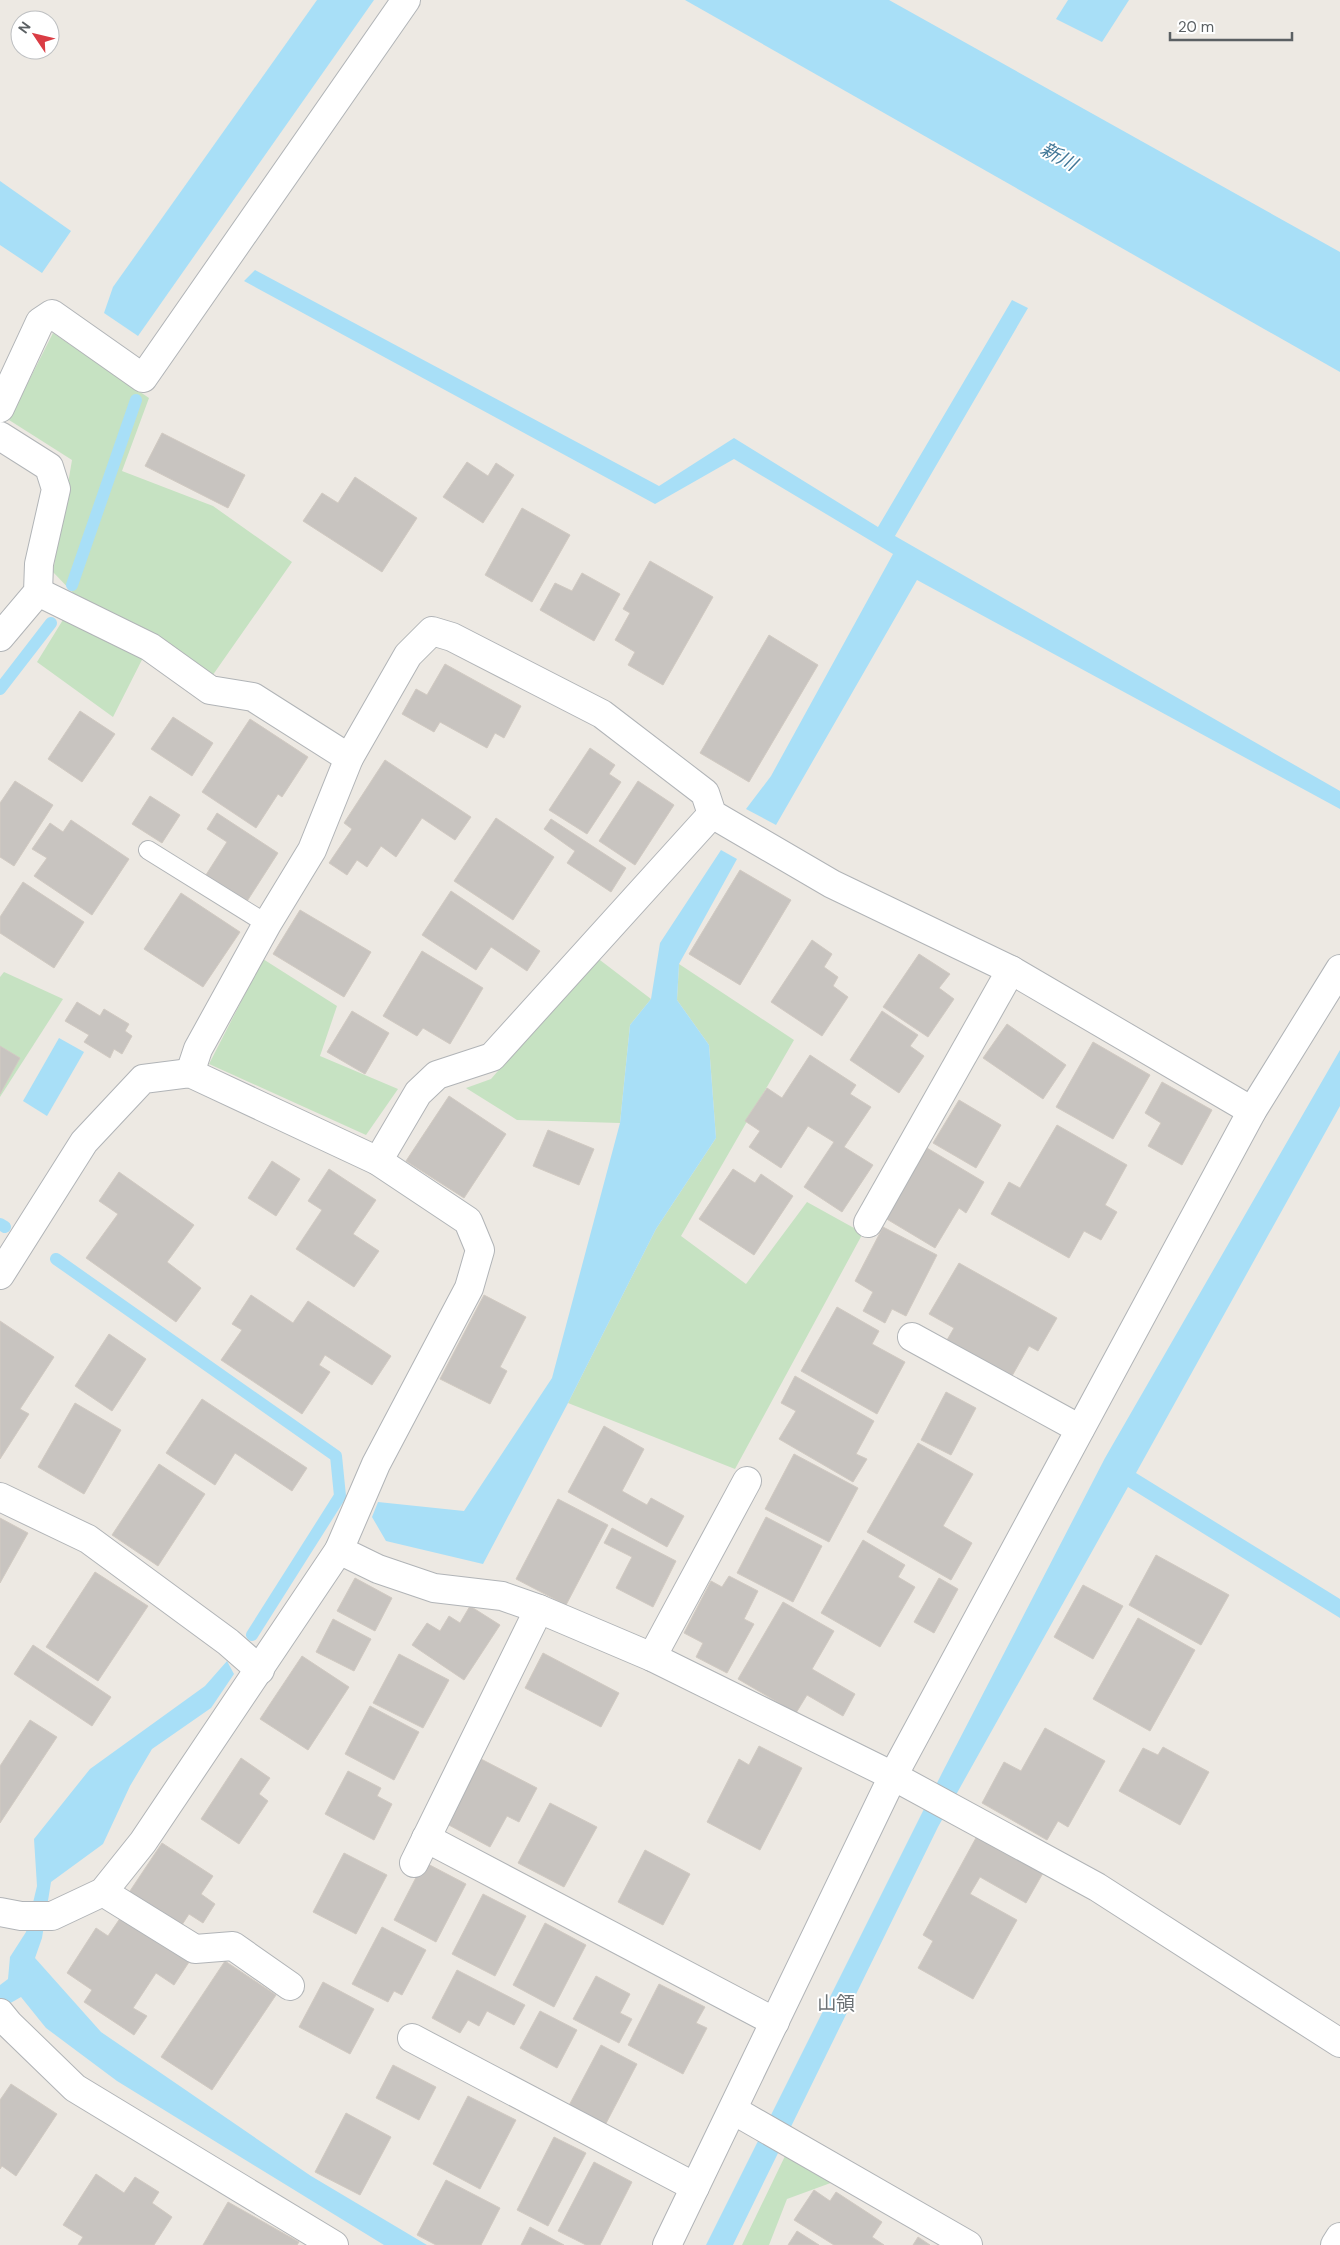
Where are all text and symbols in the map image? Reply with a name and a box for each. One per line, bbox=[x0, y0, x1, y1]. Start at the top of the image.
north arrow bbox=[10, 10, 60, 60]
scale bar bbox=[1170, 10, 1292, 42]
text: 20 m bbox=[1178, 17, 1214, 37]
text: N bbox=[14, 18, 35, 37]
water label: 新川 bbox=[1036, 136, 1083, 178]
district label: 山領 bbox=[817, 1991, 855, 2016]

